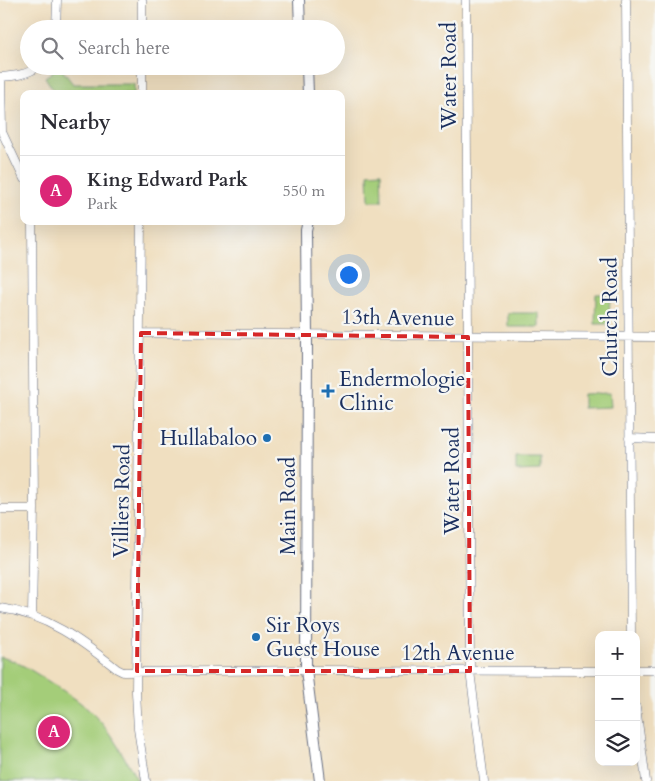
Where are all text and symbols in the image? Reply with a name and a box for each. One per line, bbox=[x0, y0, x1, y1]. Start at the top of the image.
search box bbox=[20, 20, 345, 75]
street label: Water Road bbox=[435, 22, 464, 131]
icon: search bbox=[38, 34, 66, 62]
text: Search here bbox=[78, 35, 170, 61]
text: Nearby bbox=[40, 108, 111, 137]
text: King Edward Park bbox=[87, 167, 248, 193]
text: A bbox=[50, 180, 62, 202]
text: 550 m bbox=[283, 180, 325, 202]
text: Park bbox=[87, 193, 118, 215]
street label: Church Road bbox=[596, 257, 625, 377]
your location bbox=[336, 262, 362, 288]
street label: 13th Avenue bbox=[341, 303, 455, 333]
place label: Endermologie Clinic bbox=[339, 365, 465, 418]
marker: Endermologie Clinic bbox=[321, 384, 335, 398]
place label: Hullabaloo bbox=[160, 424, 257, 453]
street label: Water Road bbox=[438, 427, 467, 536]
marker: Hullabaloo bbox=[261, 432, 273, 444]
street label: Villiers Road bbox=[107, 444, 137, 558]
street label: Main Road bbox=[274, 457, 303, 555]
place label: Sir Roys Guest House bbox=[266, 611, 380, 664]
marker: Sir Roys Guest House bbox=[250, 631, 262, 643]
map controls bbox=[595, 631, 640, 766]
button: + bbox=[595, 631, 640, 676]
street label: 12th Avenue bbox=[401, 639, 515, 668]
button: − bbox=[595, 676, 640, 721]
pin: A bbox=[38, 713, 70, 751]
button: layers bbox=[595, 721, 640, 766]

